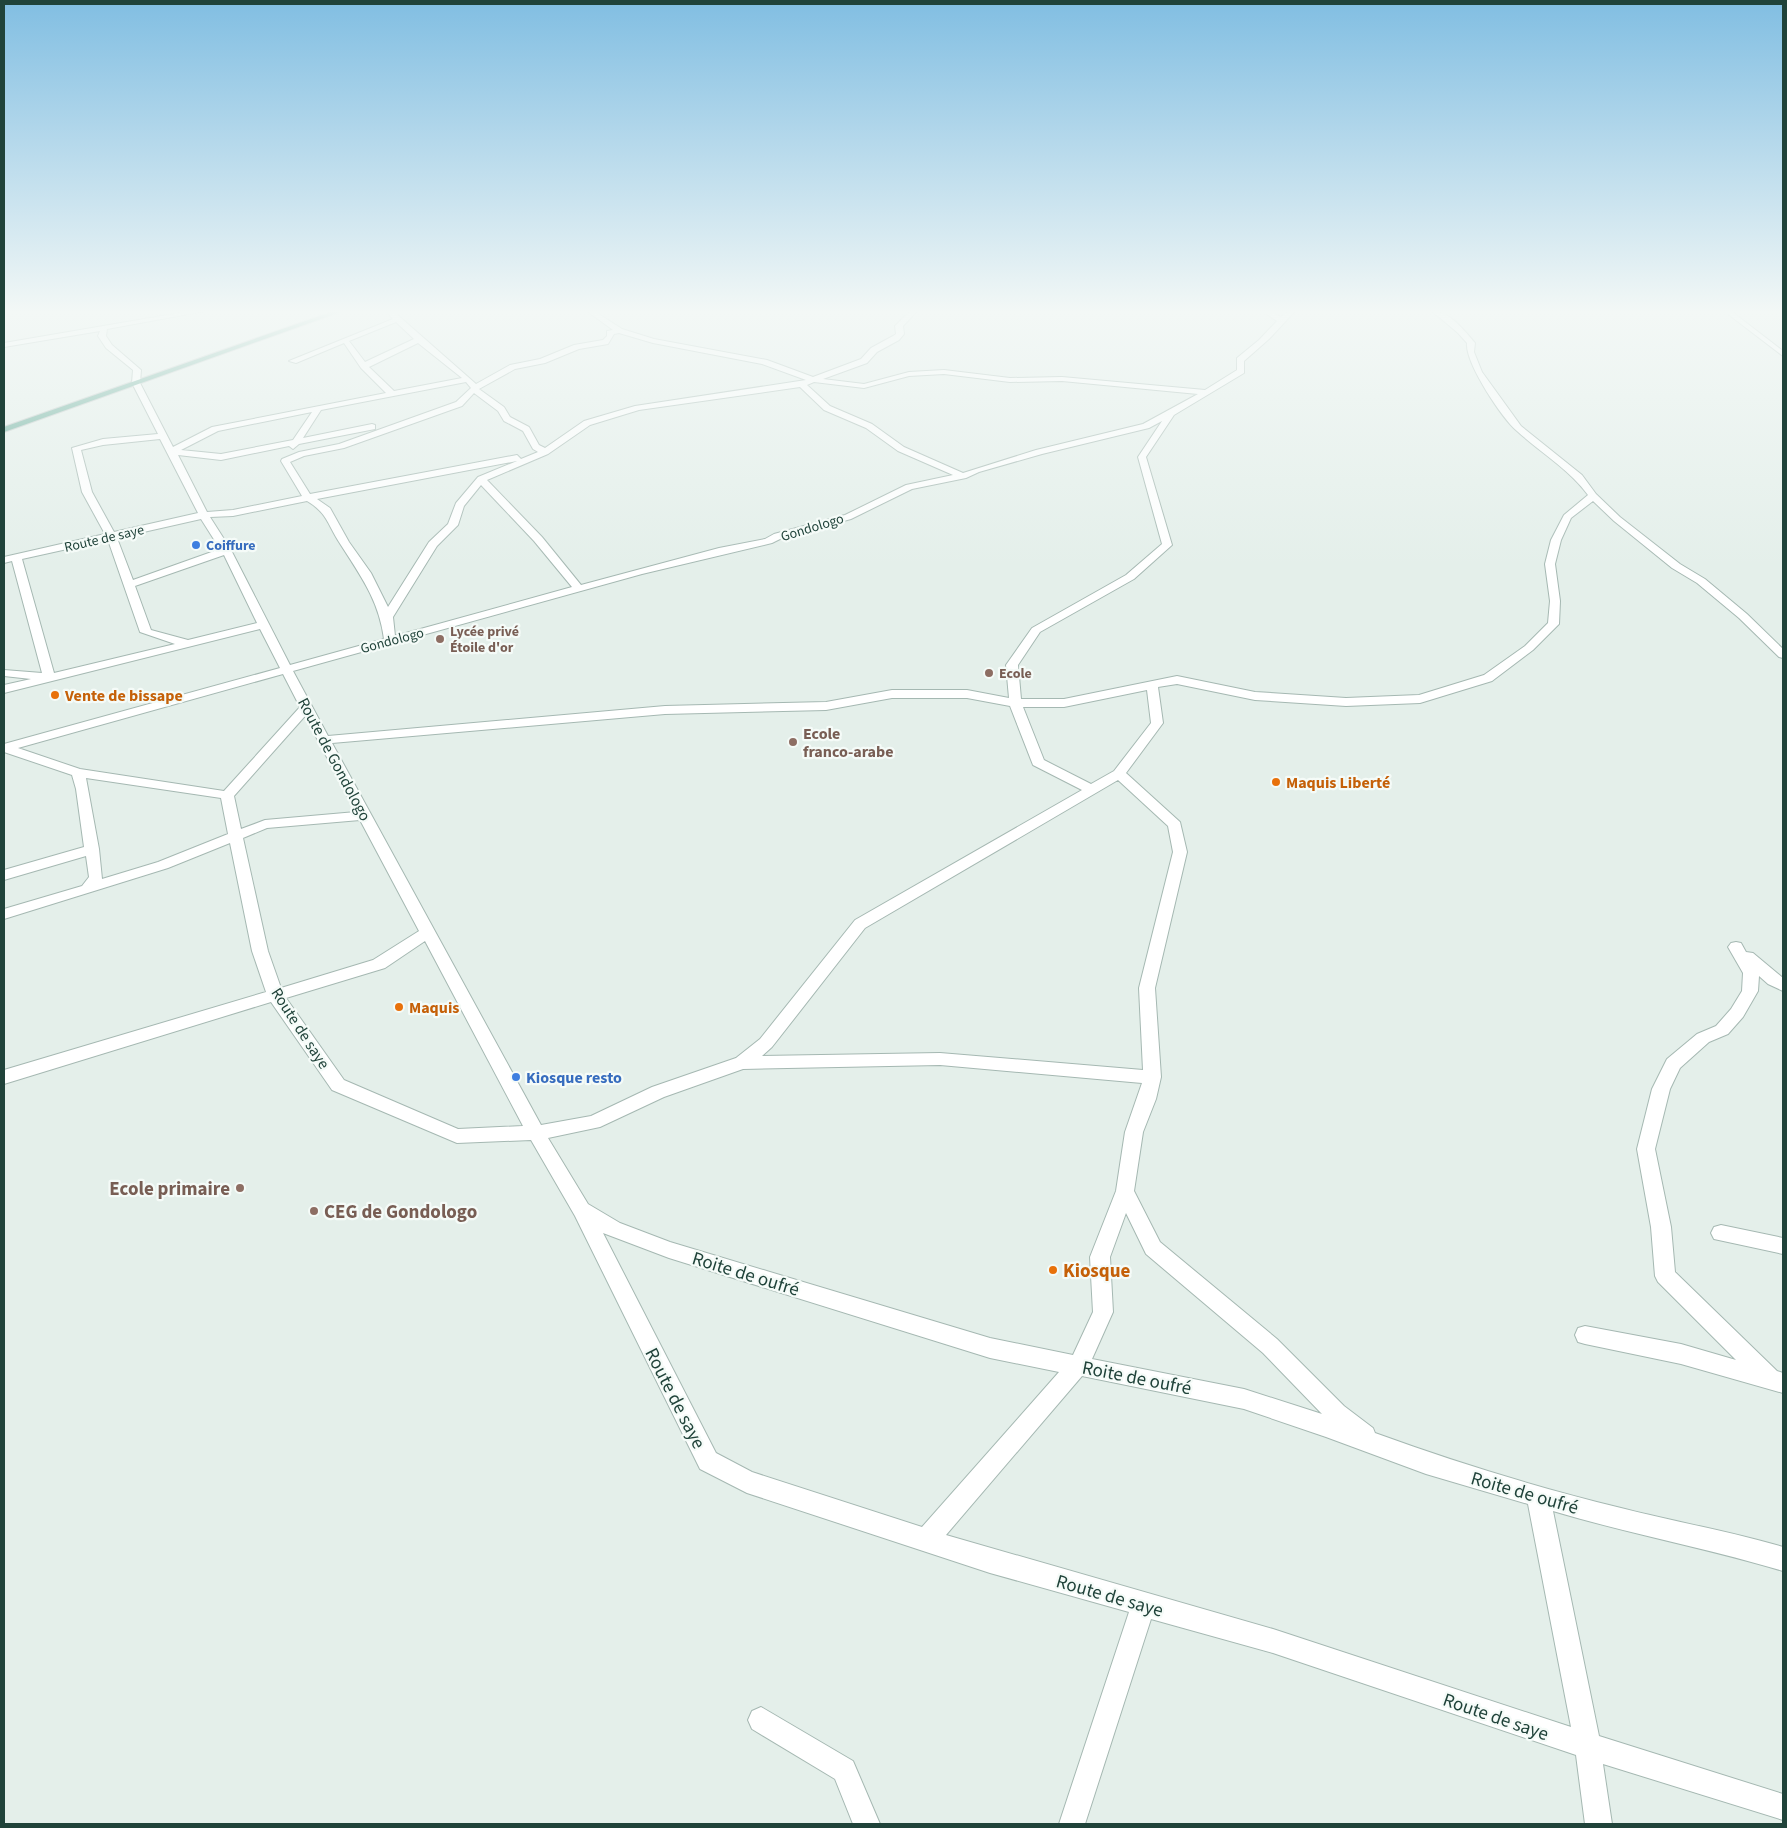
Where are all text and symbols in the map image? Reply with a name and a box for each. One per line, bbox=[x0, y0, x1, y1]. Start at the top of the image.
street label: Gondologo bbox=[778, 509, 846, 547]
street label: Route de saye bbox=[62, 520, 146, 558]
place label: Coiffure bbox=[206, 536, 256, 556]
marker: Coiffure bbox=[190, 539, 202, 551]
place label: Lycée privé Étoile d'or bbox=[450, 622, 519, 658]
street label: Gondologo bbox=[358, 623, 426, 659]
marker: Lycée privé Étoile d'or bbox=[434, 633, 446, 645]
place label: Ecole bbox=[999, 664, 1032, 684]
marker: Ecole bbox=[983, 667, 995, 679]
place label: Vente de bissape bbox=[64, 685, 183, 707]
marker: Vente de bissape bbox=[49, 689, 61, 701]
street label: Route de Gondologo bbox=[292, 694, 376, 825]
place label: Ecole franco-arabe bbox=[803, 723, 893, 763]
marker: Ecole franco-arabe bbox=[787, 736, 799, 748]
place label: Maquis Liberté bbox=[1286, 772, 1390, 794]
marker: Maquis Liberté bbox=[1270, 776, 1282, 788]
street label: Route de saye bbox=[266, 984, 335, 1073]
place label: Maquis bbox=[409, 997, 459, 1019]
marker: Maquis bbox=[393, 1001, 405, 1013]
place label: Kiosque resto bbox=[526, 1067, 622, 1089]
marker: Kiosque resto bbox=[510, 1071, 522, 1083]
place label: Ecole primaire bbox=[109, 1176, 230, 1203]
marker: Ecole primaire bbox=[234, 1182, 246, 1194]
place label: CEG de Gondologo bbox=[324, 1199, 477, 1226]
marker: CEG de Gondologo bbox=[308, 1205, 320, 1217]
street label: Roite de oufré bbox=[689, 1245, 802, 1304]
place label: Kiosque bbox=[1063, 1258, 1130, 1285]
marker: Kiosque bbox=[1047, 1264, 1059, 1276]
street label: Route de saye bbox=[638, 1343, 712, 1454]
street label: Roite de oufré bbox=[1080, 1355, 1194, 1402]
street label: Roite de oufré bbox=[1468, 1465, 1582, 1522]
street label: Route de saye bbox=[1053, 1568, 1166, 1625]
street label: Route de saye bbox=[1439, 1687, 1552, 1748]

